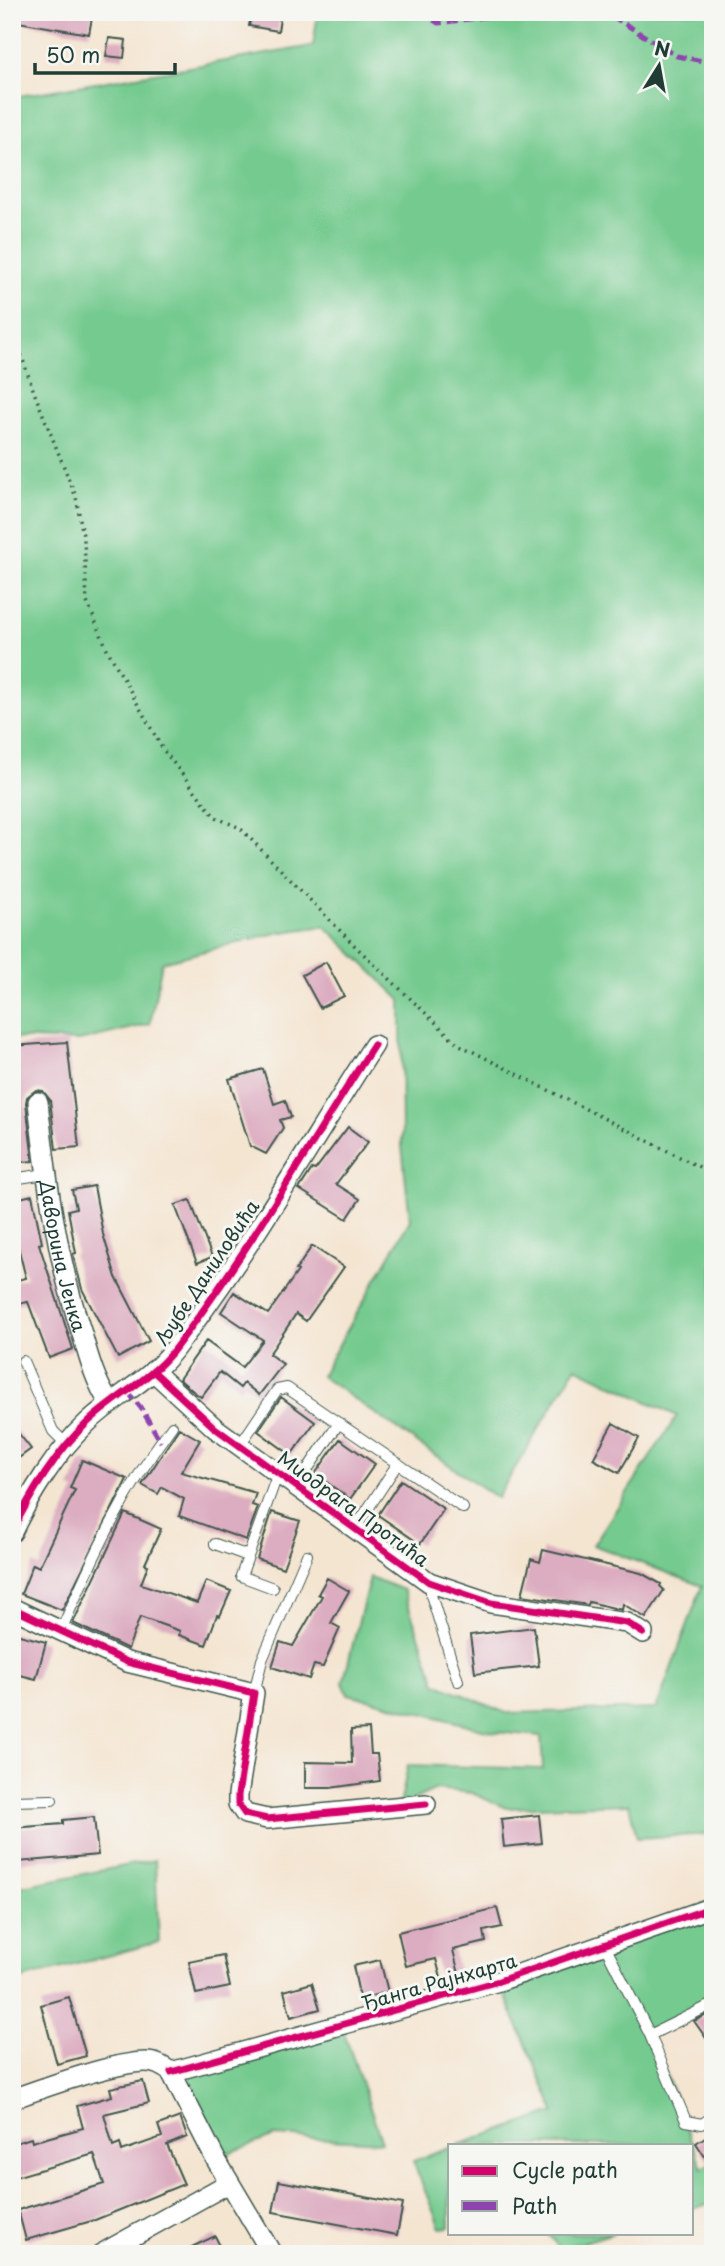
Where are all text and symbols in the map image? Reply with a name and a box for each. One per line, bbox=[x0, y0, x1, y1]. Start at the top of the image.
scale bar bbox=[35, 32, 175, 76]
north arrow bbox=[624, 32, 694, 102]
text: N bbox=[652, 33, 672, 64]
text: 50 m bbox=[46, 38, 100, 70]
street label: Даворина Јенка bbox=[33, 1177, 94, 1335]
street label: Љубе Даниловића bbox=[147, 1193, 265, 1350]
street label: Миодрага Протића bbox=[273, 1443, 435, 1573]
street label: Ђанга Рајнхарта bbox=[358, 1945, 520, 2017]
legend bbox=[448, 2144, 694, 2234]
text: Cycle path bbox=[512, 2153, 618, 2185]
text: Path bbox=[512, 2189, 557, 2221]

